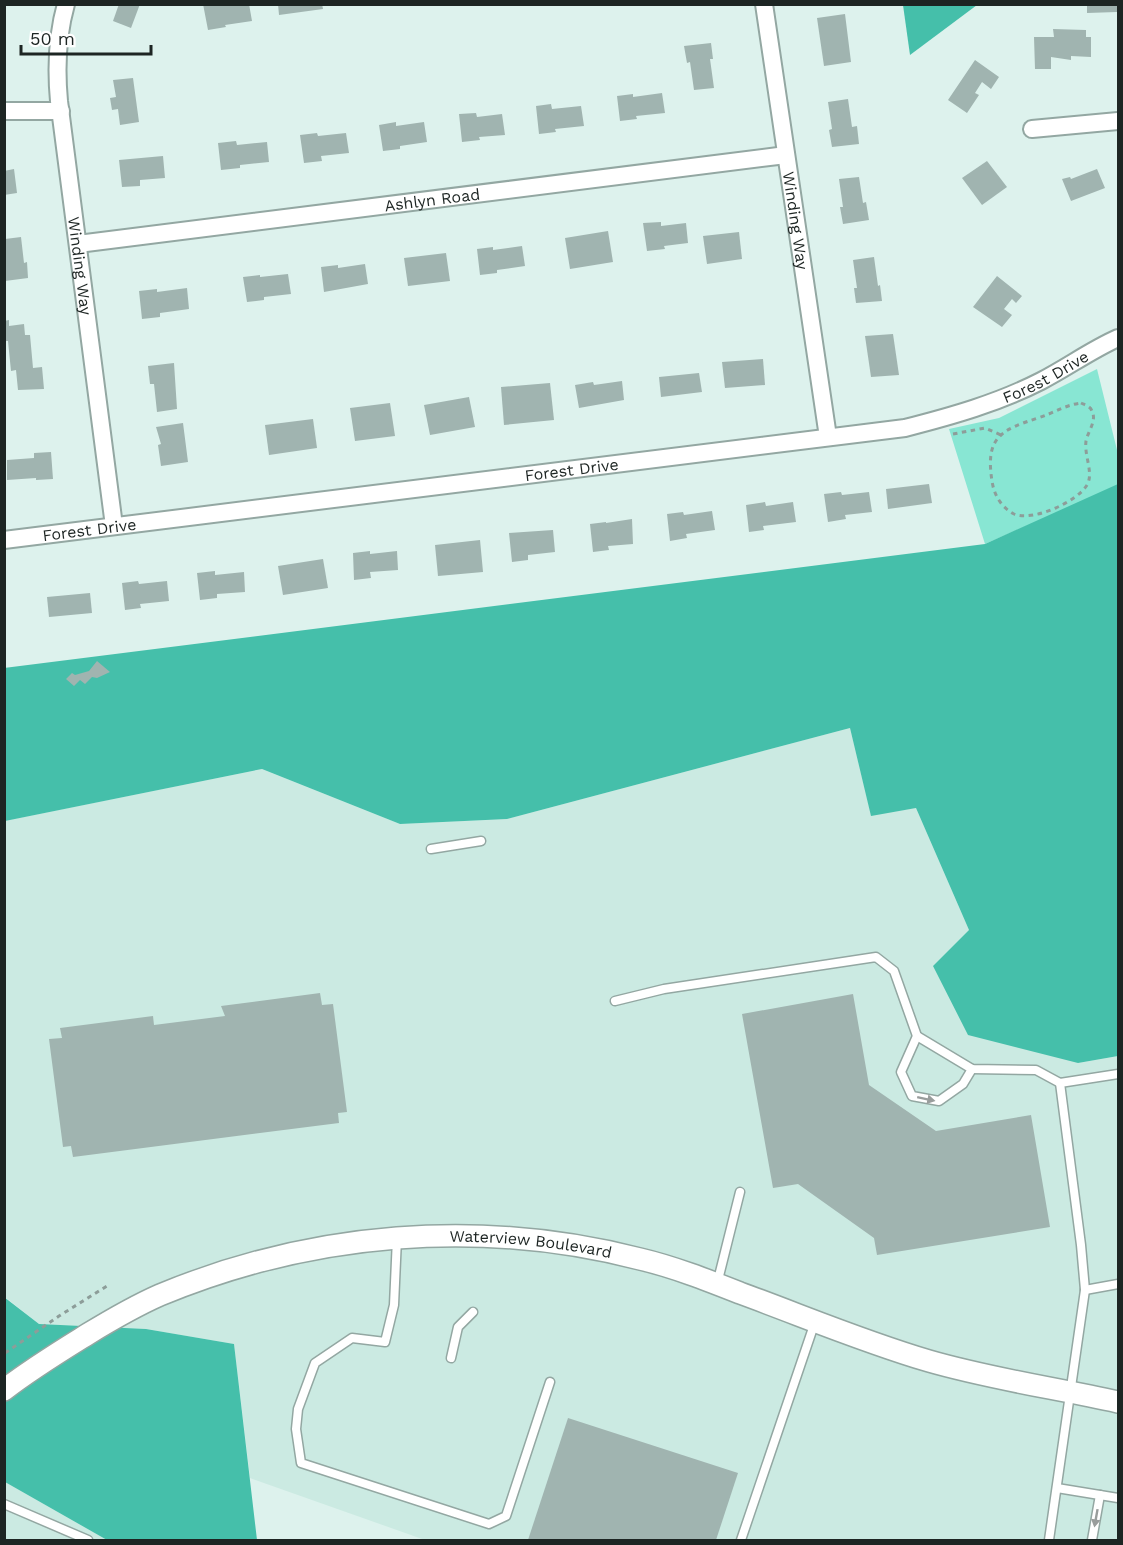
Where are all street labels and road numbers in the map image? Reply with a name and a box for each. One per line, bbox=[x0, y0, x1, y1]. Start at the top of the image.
street label: Winding Way bbox=[779, 170, 812, 272]
street label: Ashlyn Road bbox=[383, 185, 481, 215]
street label: Winding Way bbox=[64, 216, 96, 317]
street label: Forest Drive bbox=[1000, 347, 1092, 407]
street label: Forest Drive bbox=[524, 455, 620, 485]
street label: Forest Drive bbox=[41, 515, 137, 545]
street label: Waterview Boulevard bbox=[449, 1227, 614, 1262]

